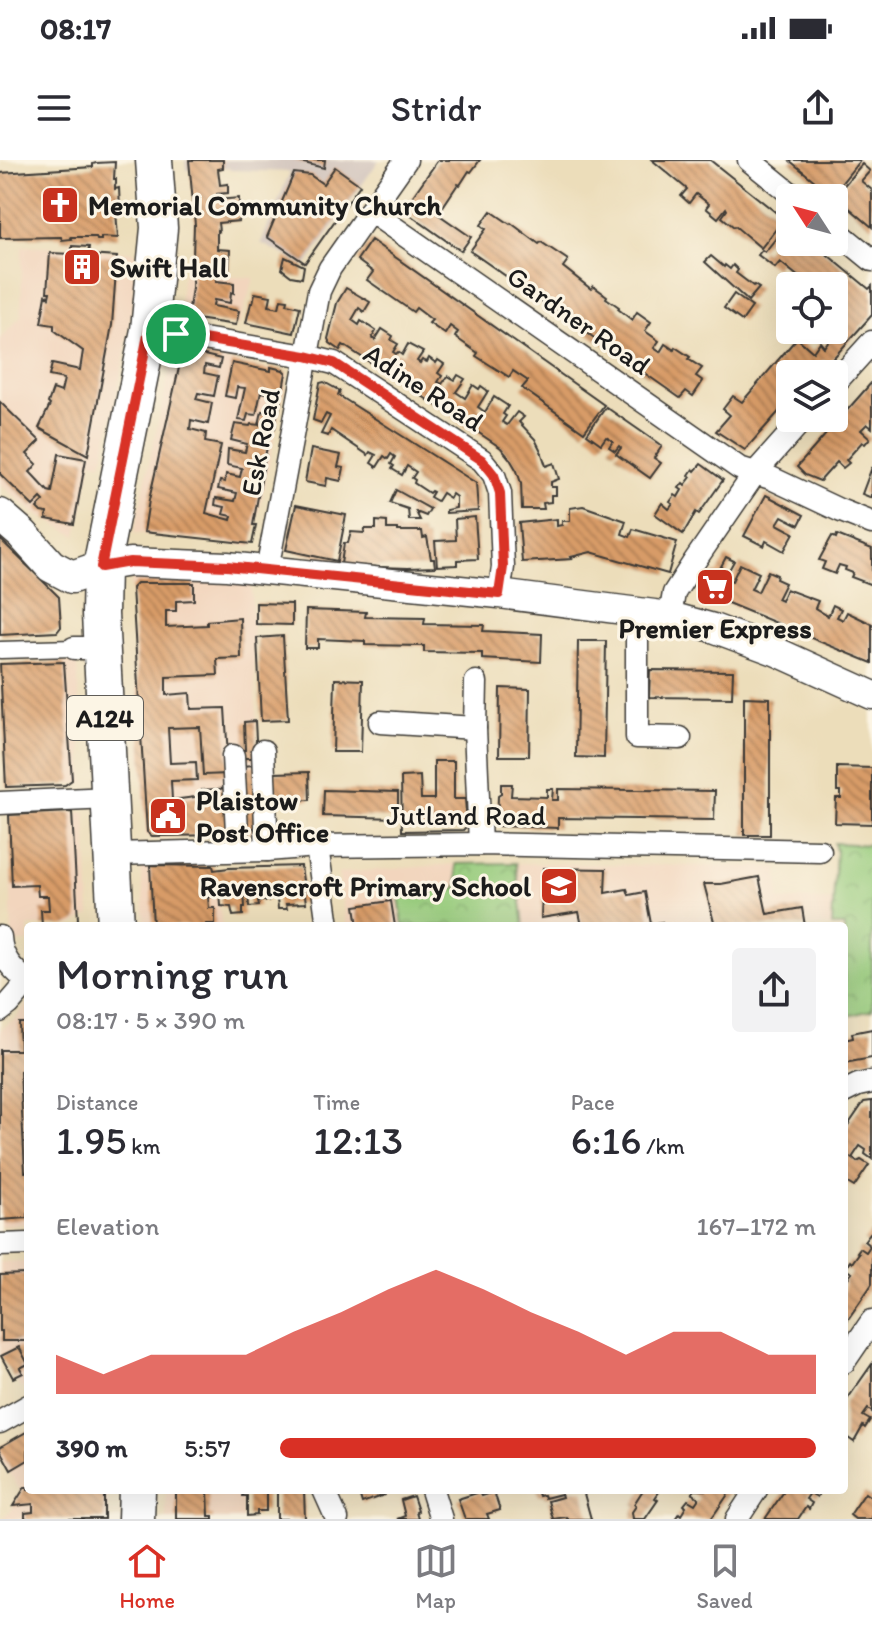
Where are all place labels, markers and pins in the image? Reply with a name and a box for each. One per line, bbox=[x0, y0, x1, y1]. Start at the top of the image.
church icon: Memorial Community Church bbox=[39, 184, 81, 226]
place label: Memorial Community Church bbox=[88, 188, 443, 222]
building icon: Swift Hall bbox=[61, 246, 103, 288]
place label: Swift Hall bbox=[110, 250, 228, 284]
pin bbox=[142, 300, 210, 368]
supermarket icon: Premier Express bbox=[694, 566, 736, 608]
place label: Premier Express bbox=[618, 611, 812, 645]
place label: Plaistow Post Office bbox=[196, 783, 329, 849]
public building icon: Plaistow Post Office bbox=[147, 795, 189, 837]
school or university icon: Ravenscroft Primary School bbox=[538, 865, 580, 907]
place label: Ravenscroft Primary School bbox=[200, 869, 531, 903]

